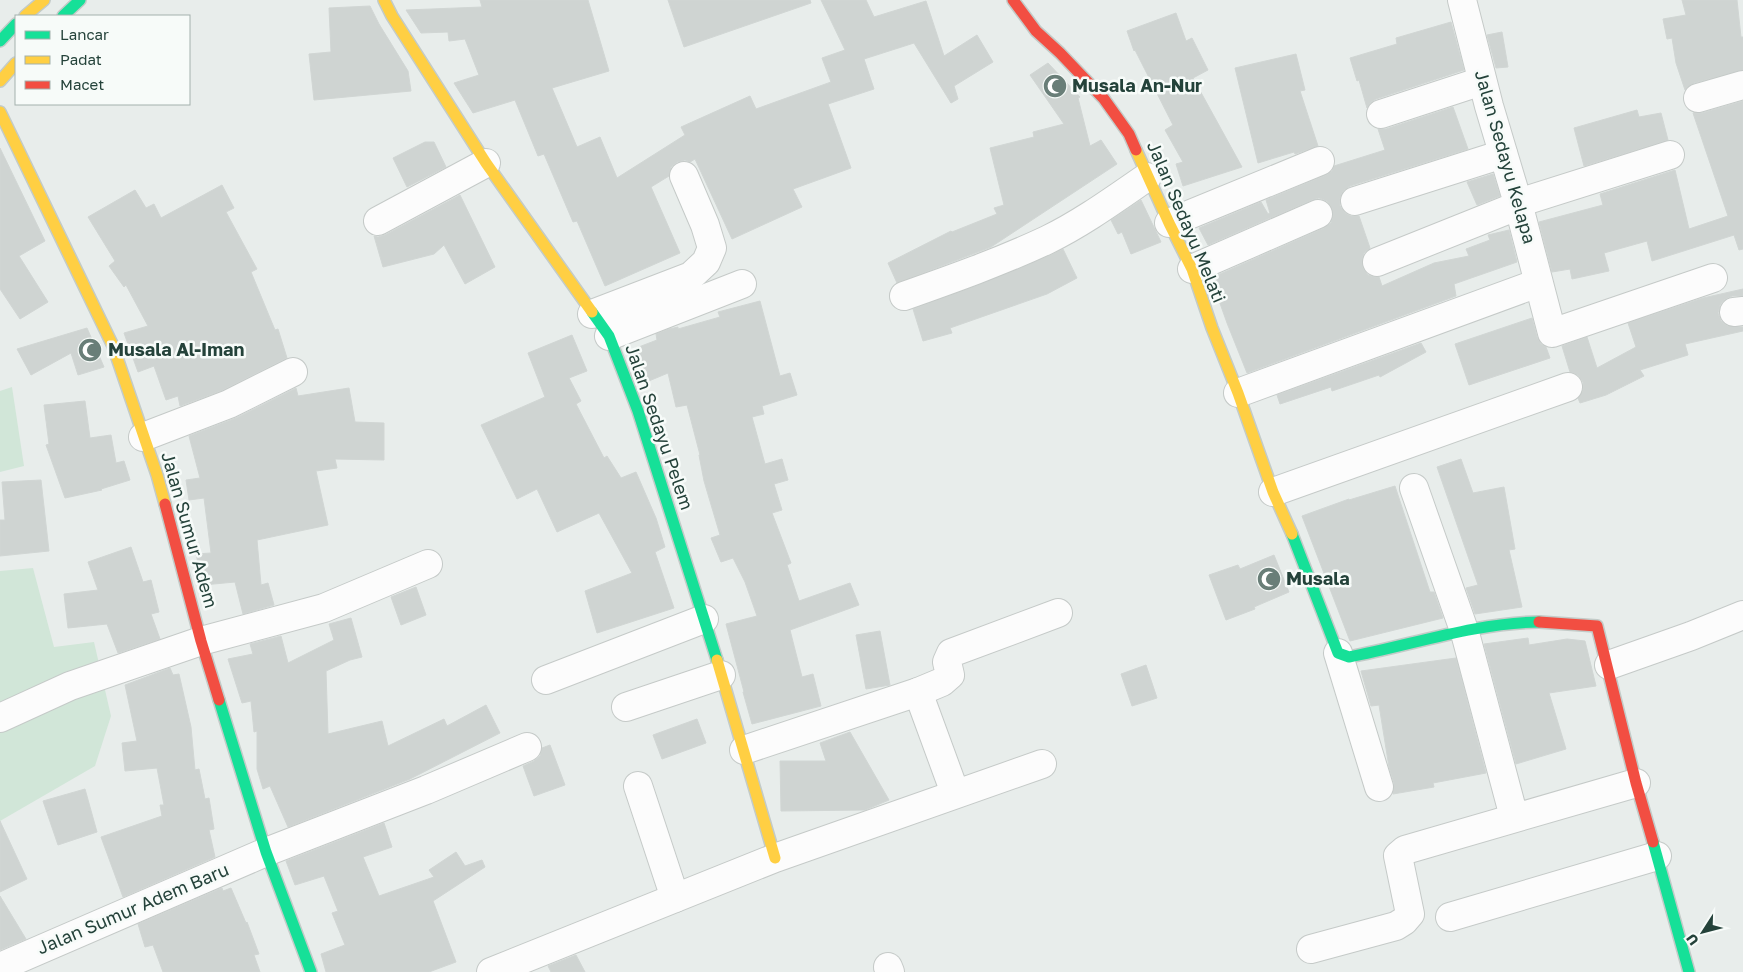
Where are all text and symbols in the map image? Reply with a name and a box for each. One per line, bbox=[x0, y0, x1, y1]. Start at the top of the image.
legend bbox=[15, 15, 190, 105]
text: Lancar bbox=[60, 25, 109, 43]
text: Padat bbox=[60, 50, 102, 68]
street label: Jalan Sedayu Kelapa bbox=[1471, 67, 1541, 246]
mosque icon: Musala An-Nur bbox=[1042, 73, 1068, 99]
place label: Musala An-Nur bbox=[1072, 74, 1202, 96]
text: Macet bbox=[60, 75, 104, 93]
street label: Jalan Sedayu Melati bbox=[1143, 137, 1231, 306]
mosque icon: Musala Al-Iman bbox=[77, 337, 103, 363]
place label: Musala Al-Iman bbox=[108, 338, 244, 360]
street label: Jalan Sedayu Pelem bbox=[621, 341, 699, 513]
street label: Jalan Sumur Adem bbox=[157, 449, 223, 610]
mosque icon: Musala bbox=[1256, 566, 1282, 592]
place label: Musala bbox=[1286, 567, 1350, 589]
street label: Jalan Sumur Adem Baru bbox=[33, 858, 232, 959]
north arrow bbox=[1678, 907, 1728, 957]
text: U bbox=[1682, 931, 1702, 949]

